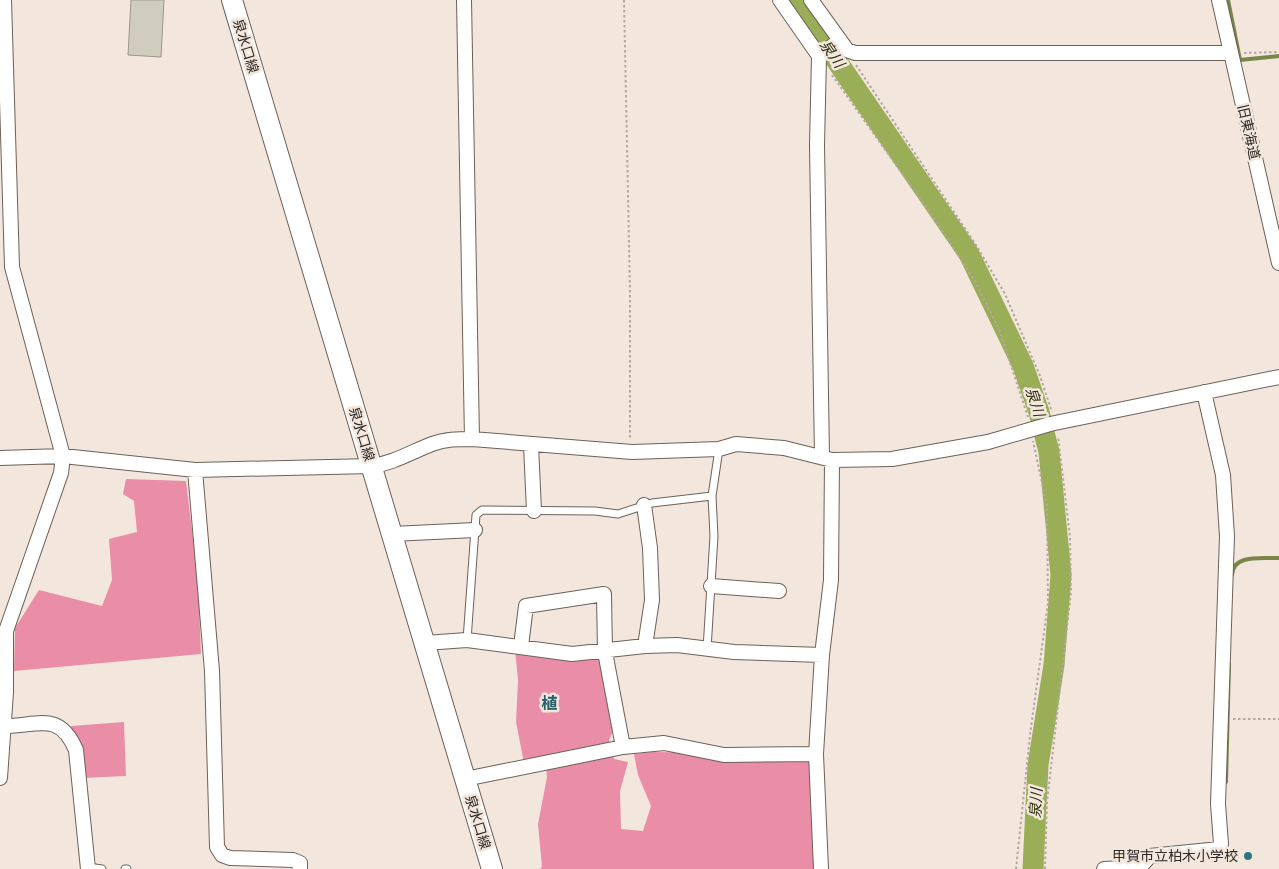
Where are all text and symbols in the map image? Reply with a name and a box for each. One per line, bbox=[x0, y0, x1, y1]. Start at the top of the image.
street label: 泉水口線 bbox=[229, 17, 263, 75]
water label: 泉川 bbox=[816, 36, 850, 73]
street label: 旧東海道 bbox=[1234, 103, 1264, 161]
water label: 泉川 bbox=[1022, 385, 1050, 421]
street label: 泉水口線 bbox=[345, 405, 379, 463]
district label: 植 bbox=[541, 693, 557, 713]
water label: 泉川 bbox=[1025, 786, 1046, 818]
street label: 泉水口線 bbox=[461, 793, 495, 851]
place label: 甲賀市立柏木小学校 bbox=[1112, 847, 1238, 865]
marker: 甲賀市立柏木小学校 bbox=[1242, 850, 1254, 862]

